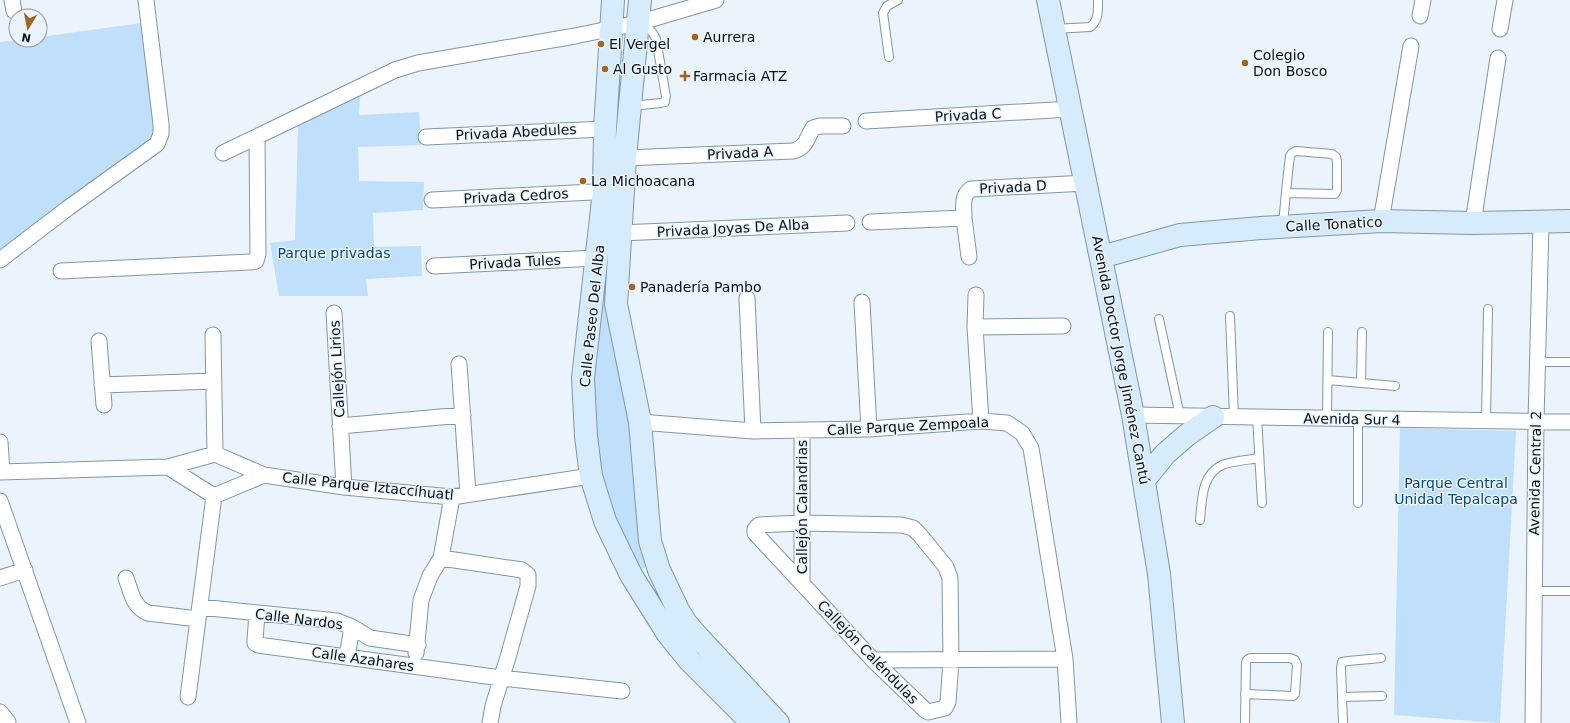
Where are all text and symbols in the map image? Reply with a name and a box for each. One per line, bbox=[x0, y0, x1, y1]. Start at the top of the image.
north arrow bbox=[8, 8, 48, 48]
place label: Aurrera bbox=[703, 29, 755, 45]
text: N bbox=[21, 30, 32, 45]
marker: Aurrera bbox=[690, 32, 700, 42]
place label: El Vergel bbox=[609, 36, 670, 52]
marker: El Vergel bbox=[596, 39, 606, 49]
place label: Colegio Don Bosco bbox=[1253, 47, 1327, 79]
marker: Colegio Don Bosco bbox=[1240, 58, 1250, 68]
place label: Al Gusto bbox=[613, 61, 672, 77]
marker: Al Gusto bbox=[600, 64, 610, 74]
place label: Farmacia ATZ bbox=[693, 68, 787, 84]
marker: Farmacia ATZ bbox=[680, 71, 690, 81]
street label: Privada C bbox=[934, 105, 1002, 125]
street label: Privada Abedules bbox=[455, 121, 577, 143]
street label: Privada A bbox=[707, 143, 774, 163]
place label: La Michoacana bbox=[591, 173, 695, 189]
marker: La Michoacana bbox=[578, 176, 588, 186]
street label: Privada D bbox=[979, 177, 1047, 197]
street label: Privada Cedros bbox=[463, 185, 569, 207]
street label: Calle Tonatico bbox=[1285, 213, 1383, 235]
street label: Privada Joyas De Alba bbox=[656, 216, 810, 240]
street label: Avenida Doctor Jorge Jiménez Cantú bbox=[1089, 234, 1153, 486]
street label: Calle Paseo Del Alba bbox=[577, 244, 607, 388]
park label: Parque privadas bbox=[278, 245, 390, 261]
street label: Privada Tules bbox=[469, 252, 561, 272]
place label: Panadería Pambo bbox=[640, 279, 762, 295]
marker: Panadería Pambo bbox=[627, 282, 637, 292]
street label: Callejón Lirios bbox=[326, 320, 348, 418]
street label: Avenida Sur 4 bbox=[1303, 410, 1401, 428]
street label: Avenida Central 2 bbox=[1526, 411, 1544, 535]
street label: Calle Parque Zempoala bbox=[827, 414, 989, 438]
street label: Callejón Calandrias bbox=[794, 440, 810, 574]
street label: Calle Parque Iztaccíhuatl bbox=[281, 469, 455, 503]
park label: Parque Central Unidad Tepalcapa bbox=[1394, 475, 1518, 507]
street label: Callejón Caléndulas bbox=[814, 597, 922, 707]
street label: Calle Nardos bbox=[254, 606, 344, 632]
street label: Calle Azahares bbox=[311, 644, 415, 674]

